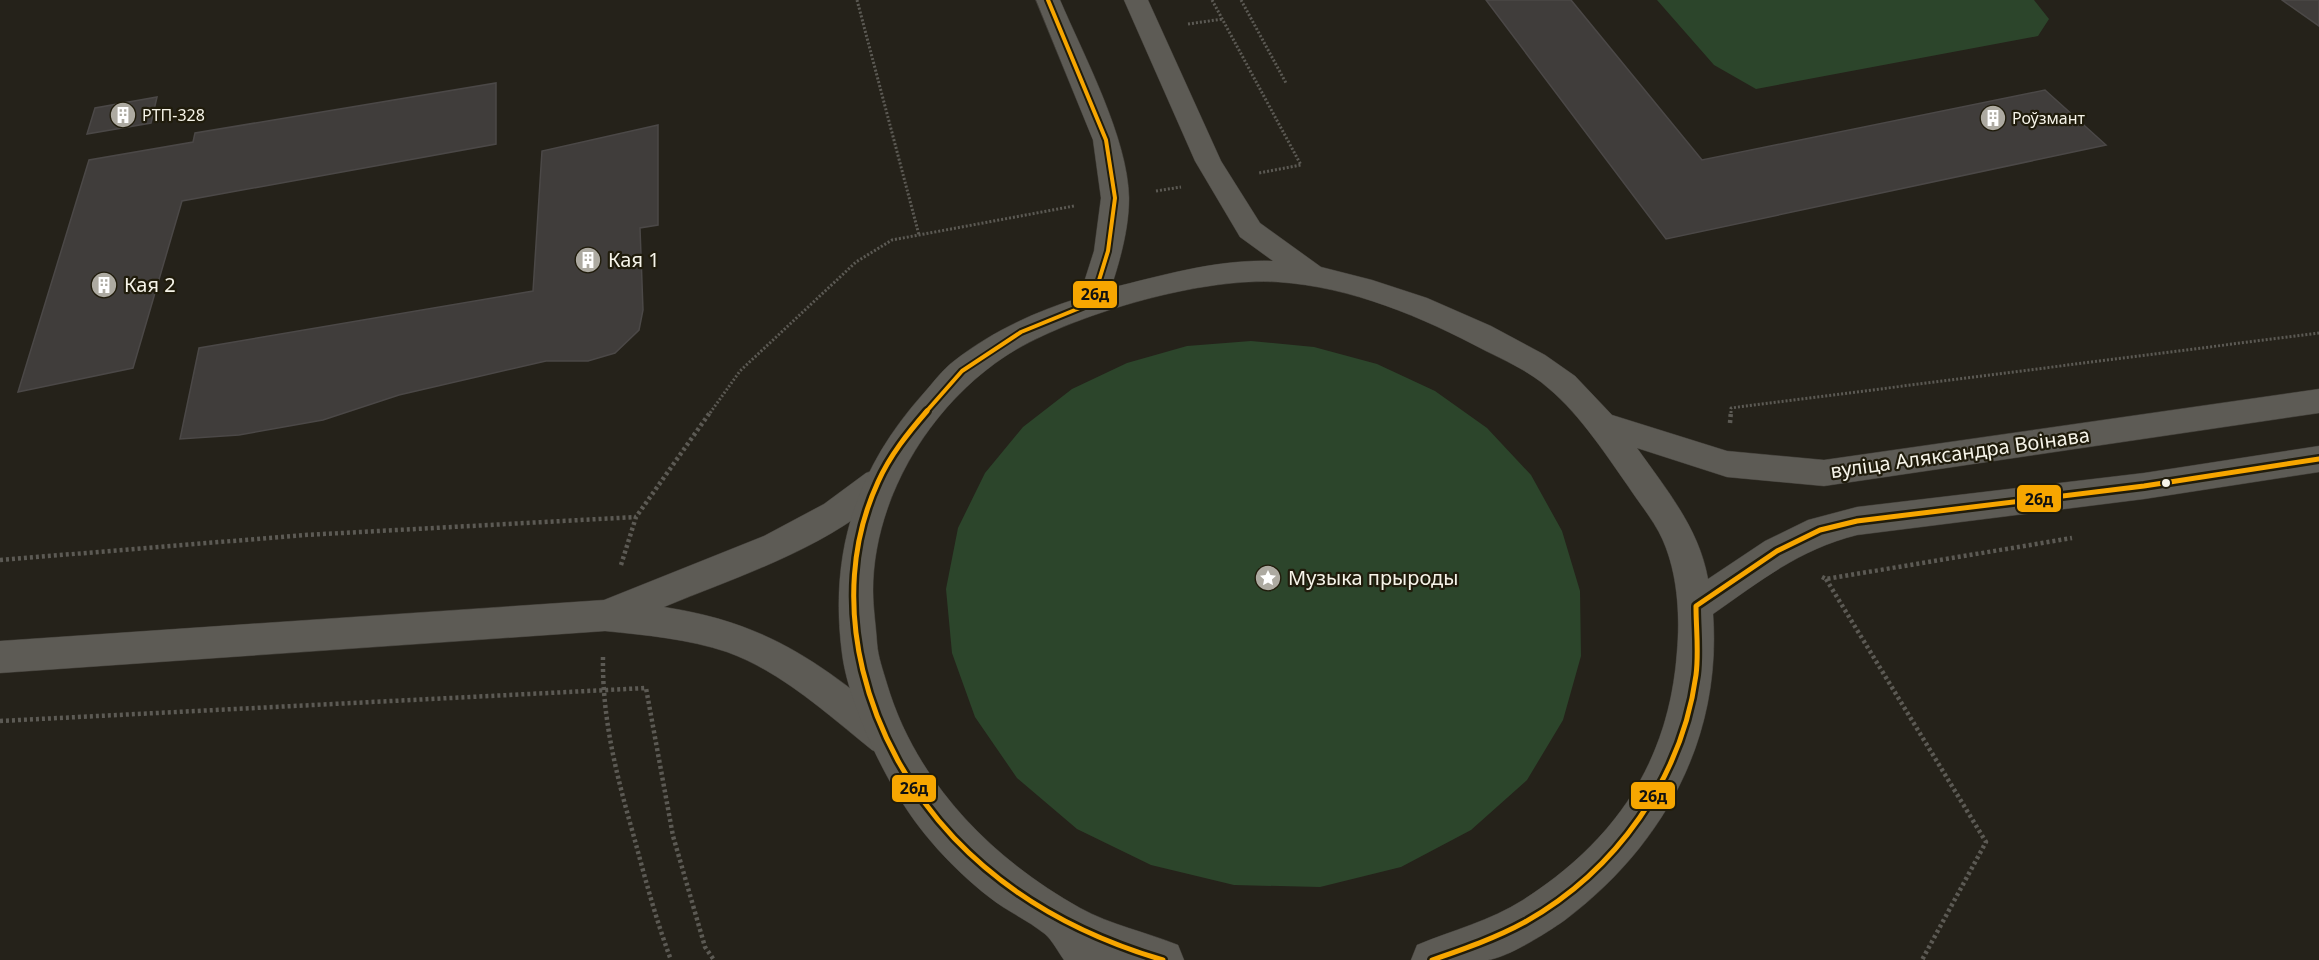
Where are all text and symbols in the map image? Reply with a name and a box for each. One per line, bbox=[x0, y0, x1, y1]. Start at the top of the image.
building icon: РТП-328 bbox=[108, 100, 138, 130]
building icon: Роўзмант bbox=[1978, 103, 2008, 133]
place label: РТП-328 bbox=[142, 104, 205, 126]
place label: Роўзмант bbox=[2012, 107, 2086, 129]
building icon: Кая 1 bbox=[573, 245, 603, 275]
place label: Кая 1 bbox=[608, 246, 660, 273]
building icon: Кая 2 bbox=[89, 270, 119, 300]
place label: Кая 2 bbox=[124, 271, 176, 298]
line badge: 26д bbox=[1072, 280, 1118, 309]
text: 26д bbox=[1081, 283, 1110, 305]
street label: вуліца Аляксандра Воінава bbox=[1828, 421, 2091, 484]
unlabelled marker bbox=[2160, 477, 2172, 489]
line badge: 26д bbox=[2016, 484, 2062, 513]
text: 26д bbox=[2025, 488, 2054, 510]
place icon: Музыка прыроды bbox=[1253, 563, 1283, 593]
place label: Музыка прыроды bbox=[1288, 564, 1458, 591]
line badge: 26д bbox=[891, 774, 937, 803]
text: 26д bbox=[900, 777, 929, 799]
line badge: 26д bbox=[1630, 781, 1676, 810]
text: 26д bbox=[1639, 785, 1668, 807]

